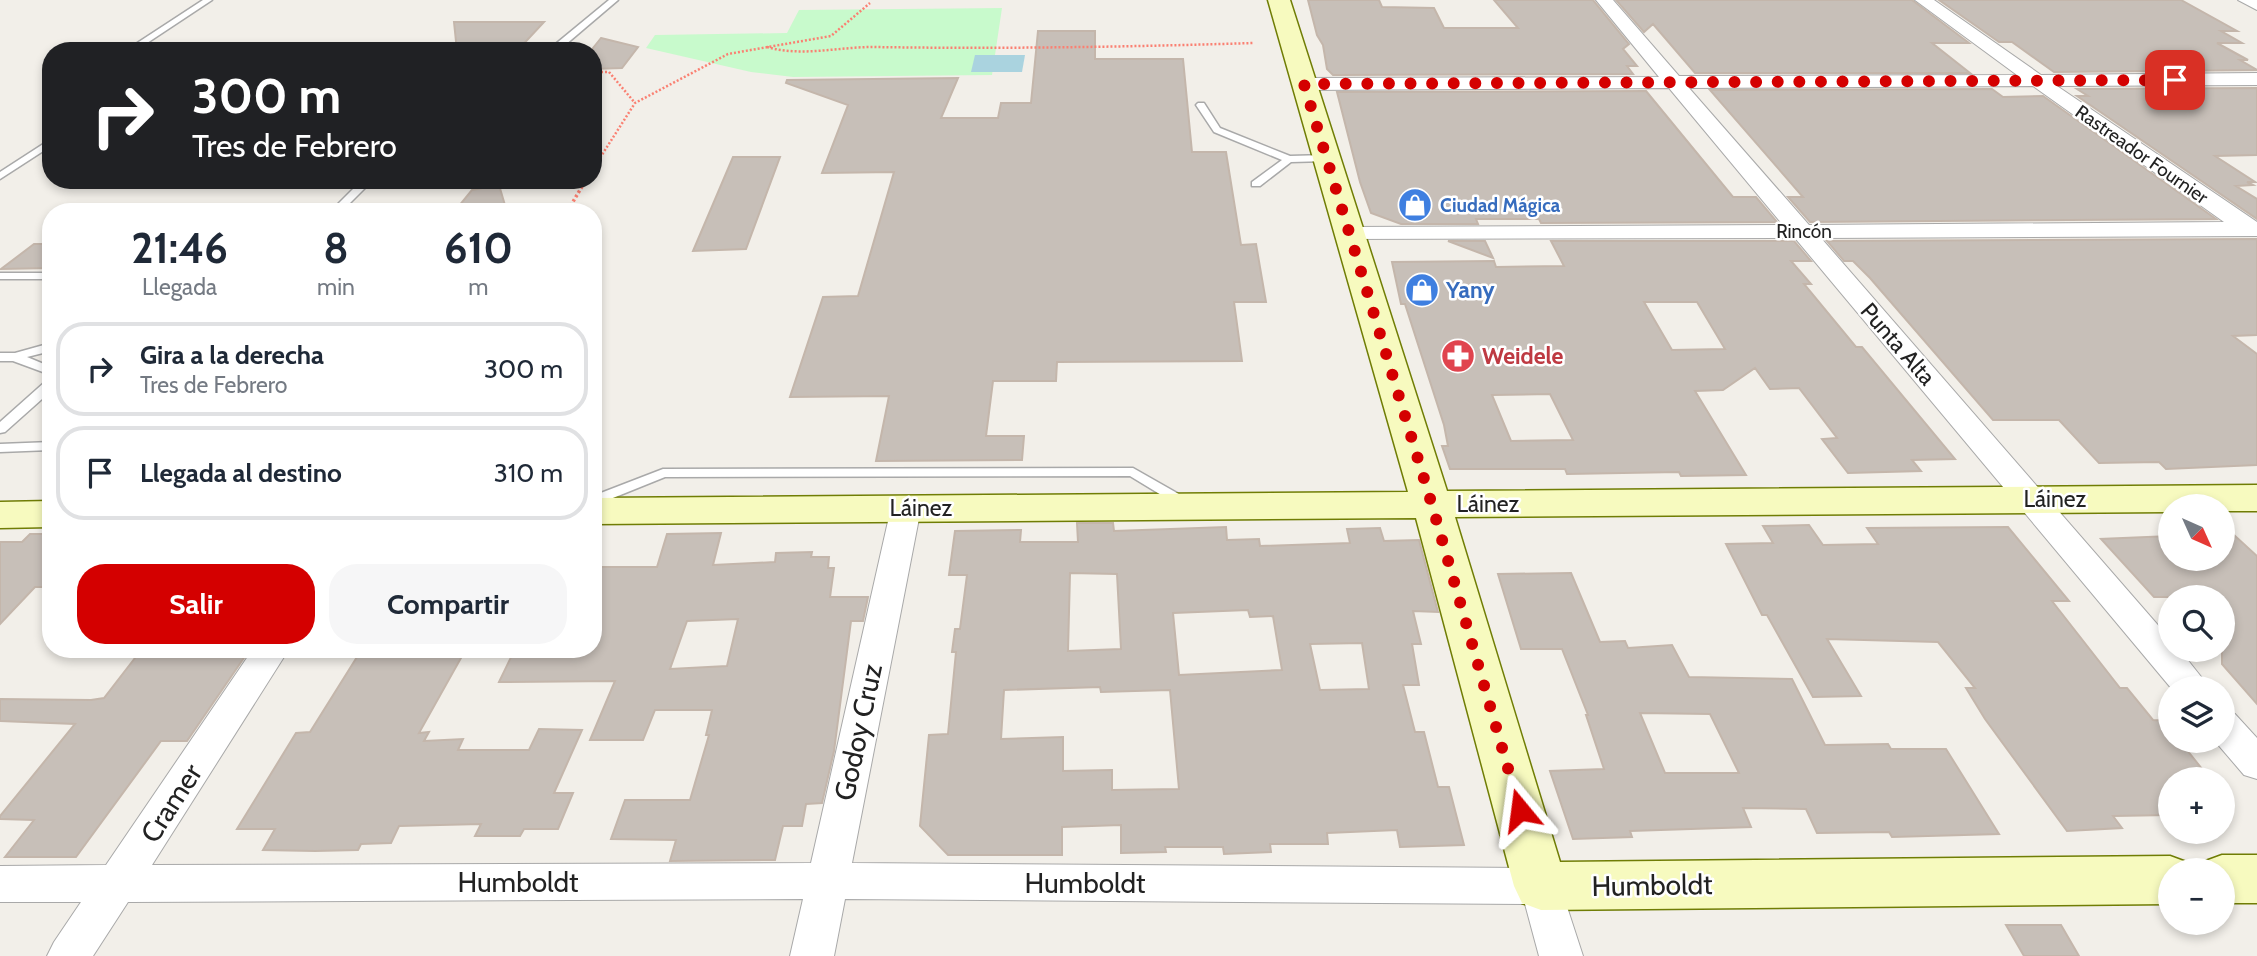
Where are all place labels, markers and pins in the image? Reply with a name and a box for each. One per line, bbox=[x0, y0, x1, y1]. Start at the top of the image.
pin bbox=[2145, 50, 2205, 110]
shop icon: Ciudad Mágica bbox=[1396, 186, 1434, 224]
place label: Ciudad Mágica bbox=[1440, 194, 1561, 217]
shop icon: Yany bbox=[1403, 271, 1441, 309]
place label: Yany bbox=[1445, 276, 1495, 304]
pharmacy icon: Weidele bbox=[1439, 337, 1477, 375]
place label: Weidele bbox=[1482, 342, 1564, 370]

